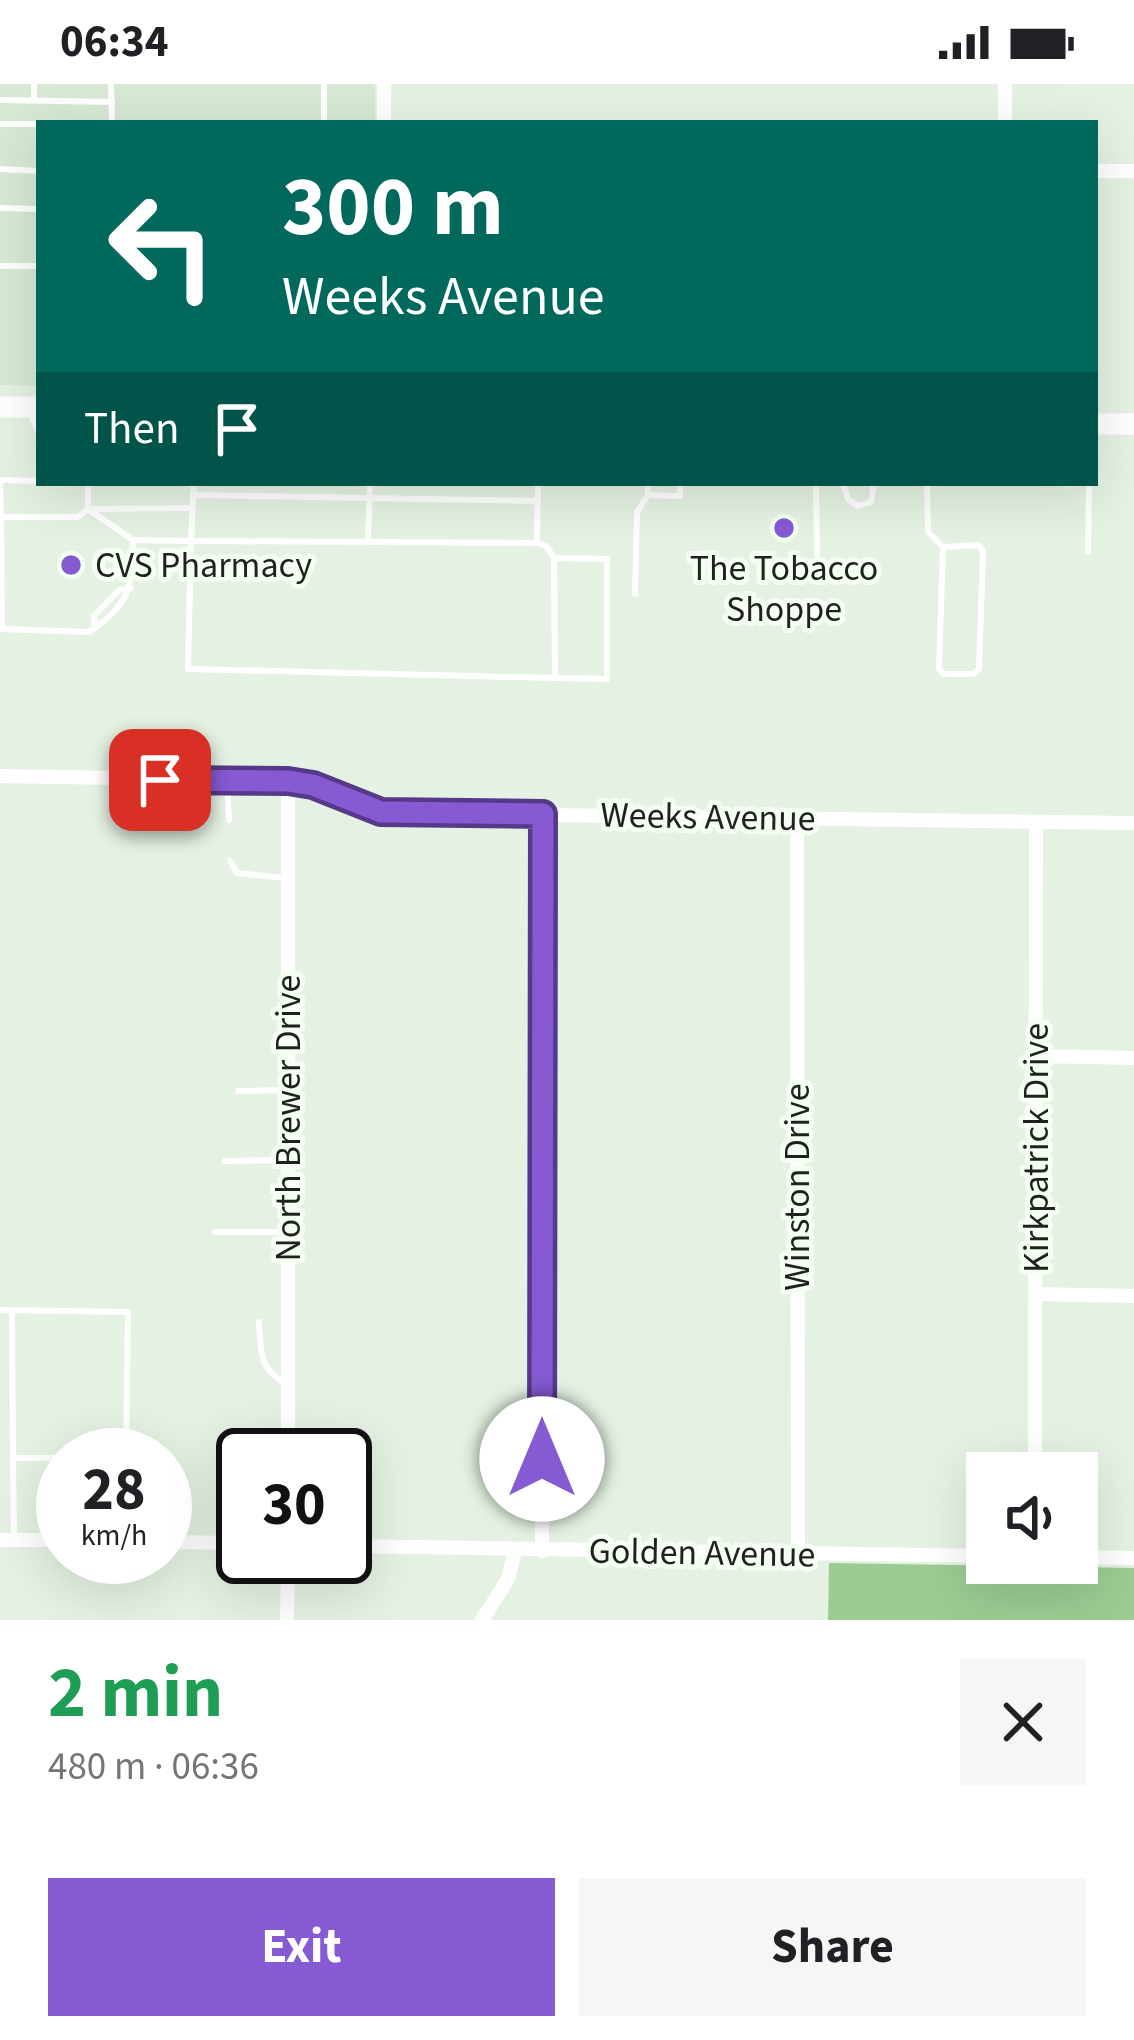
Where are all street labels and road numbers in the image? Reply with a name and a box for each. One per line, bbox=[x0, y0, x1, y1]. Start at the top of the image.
street label: Weeks Avenue bbox=[600, 790, 816, 844]
street label: North Brewer Drive bbox=[263, 975, 314, 1261]
street label: Kirkpatrick Drive bbox=[1011, 1023, 1062, 1273]
street label: Winston Drive bbox=[772, 1083, 823, 1291]
street label: Golden Avenue bbox=[588, 1526, 816, 1580]

